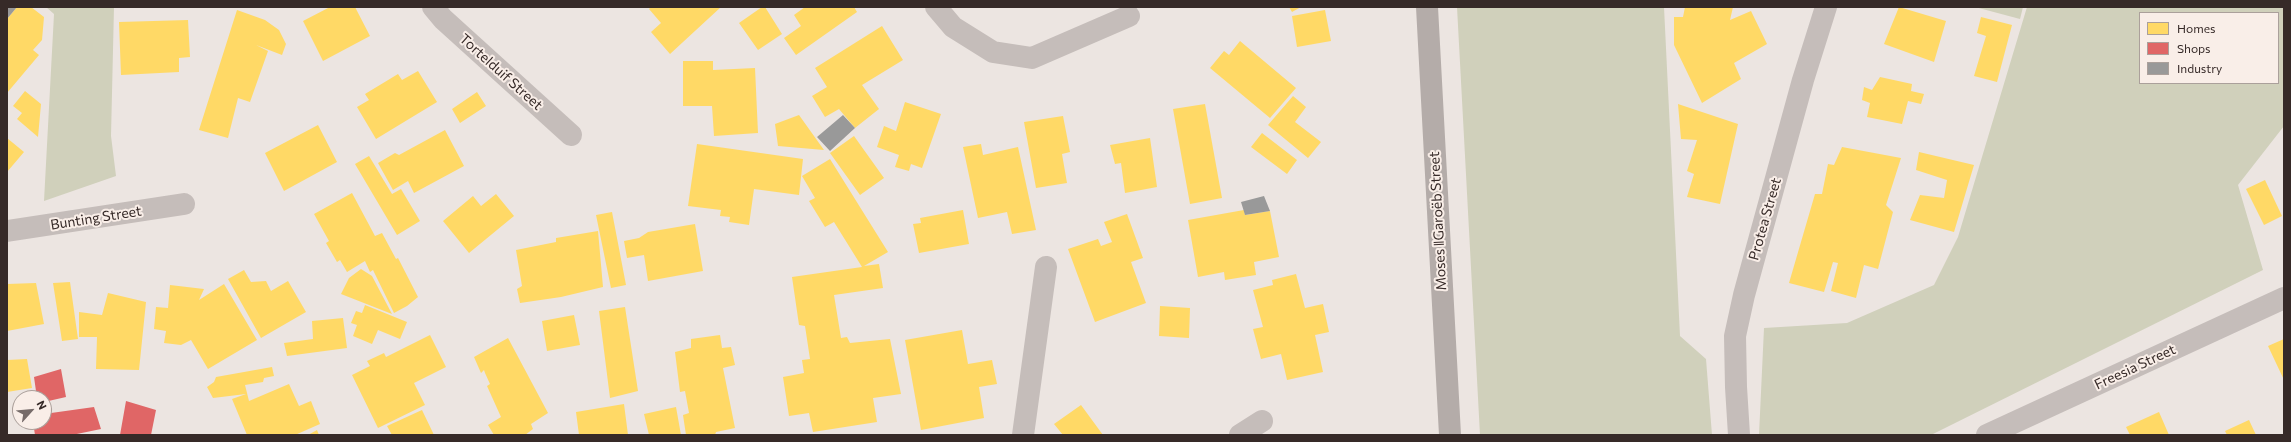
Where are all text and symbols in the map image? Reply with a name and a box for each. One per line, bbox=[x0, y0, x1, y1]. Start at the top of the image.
legend bbox=[2139, 12, 2279, 84]
text: Homes bbox=[2177, 21, 2215, 35]
street label: Tortelduif Street bbox=[456, 30, 546, 114]
text: Shops bbox=[2177, 41, 2211, 55]
text: Industry bbox=[2177, 61, 2222, 75]
street label: Moses ǁGaroëb Street bbox=[1426, 151, 1450, 291]
street label: Protea Street bbox=[1745, 176, 1785, 262]
street label: Bunting Street bbox=[49, 203, 143, 233]
street label: Freesia Street bbox=[2092, 341, 2178, 393]
north arrow bbox=[12, 390, 52, 430]
text: N bbox=[35, 398, 50, 411]

